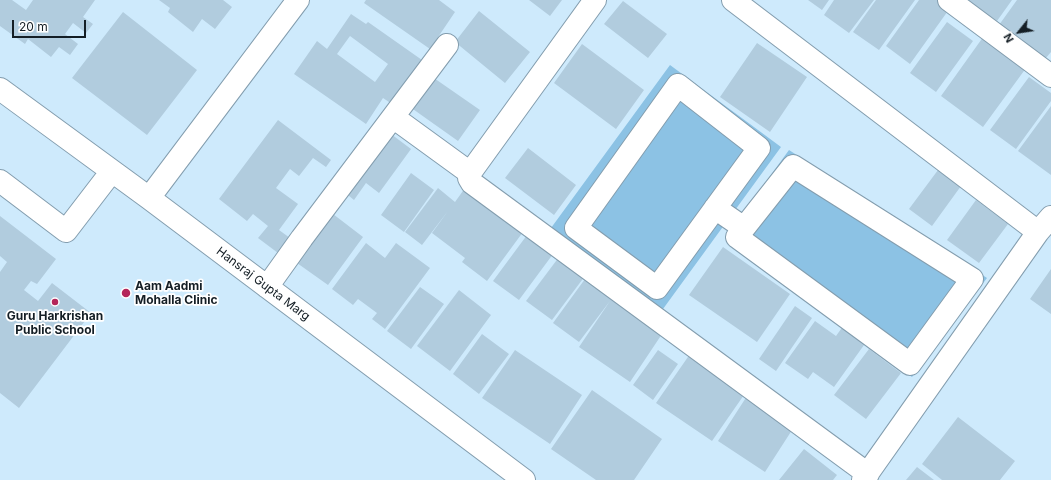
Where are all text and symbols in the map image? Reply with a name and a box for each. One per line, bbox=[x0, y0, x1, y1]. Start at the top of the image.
scale bar bbox=[14, 12, 88, 38]
north arrow bbox=[999, 12, 1039, 52]
text: 20 m bbox=[19, 19, 48, 34]
text: N bbox=[1000, 31, 1017, 45]
street label: Hansraj Gupta Marg bbox=[213, 244, 313, 324]
place label: Aam Aadmi Mohalla Clinic bbox=[135, 279, 217, 307]
marker: Aam Aadmi Mohalla Clinic bbox=[120, 287, 132, 299]
marker: Guru Harkrishan Public School bbox=[50, 297, 60, 307]
place label: Guru Harkrishan Public School bbox=[7, 309, 103, 337]

